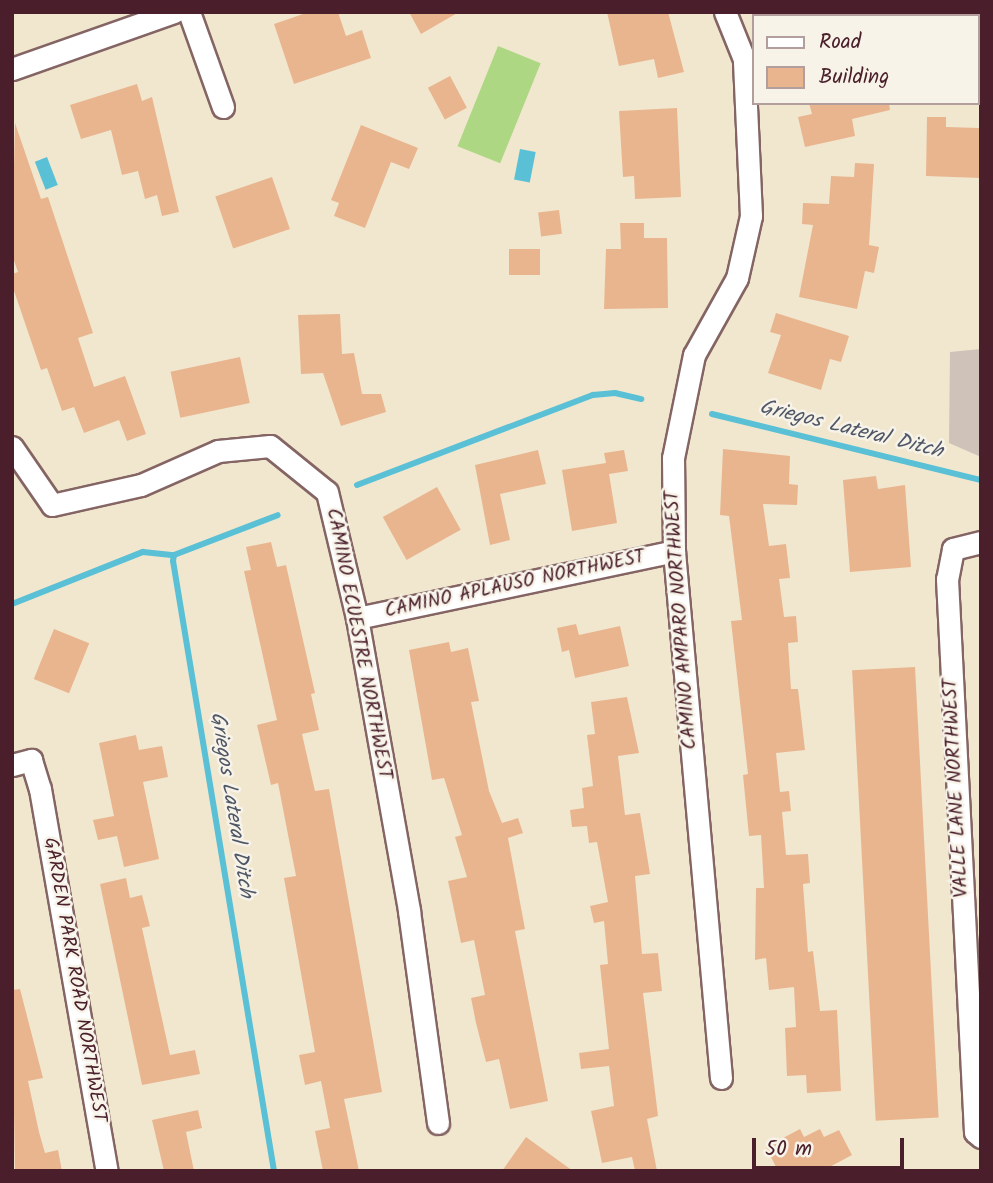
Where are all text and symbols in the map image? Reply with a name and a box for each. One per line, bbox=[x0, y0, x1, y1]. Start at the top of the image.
legend bbox=[752, 14, 979, 105]
text: Road bbox=[819, 26, 861, 59]
text: Building bbox=[819, 61, 889, 94]
water label: Griegos Lateral Ditch bbox=[757, 395, 945, 465]
street label: CAMINO AMPARO NORTHWEST bbox=[662, 490, 702, 750]
street label: CAMINO ECUESTRE NORTHWEST bbox=[321, 506, 395, 782]
street label: CAMINO APLAUSO NORTHWEST bbox=[383, 546, 647, 624]
street label: VALLE LANE NORTHWEST bbox=[940, 678, 974, 898]
water label: Griegos Lateral Ditch bbox=[204, 710, 258, 900]
street label: GARDEN PARK ROAD NORTHWEST bbox=[38, 836, 110, 1124]
scale bar bbox=[755, 1124, 907, 1168]
text: 50 m bbox=[765, 1133, 812, 1166]

